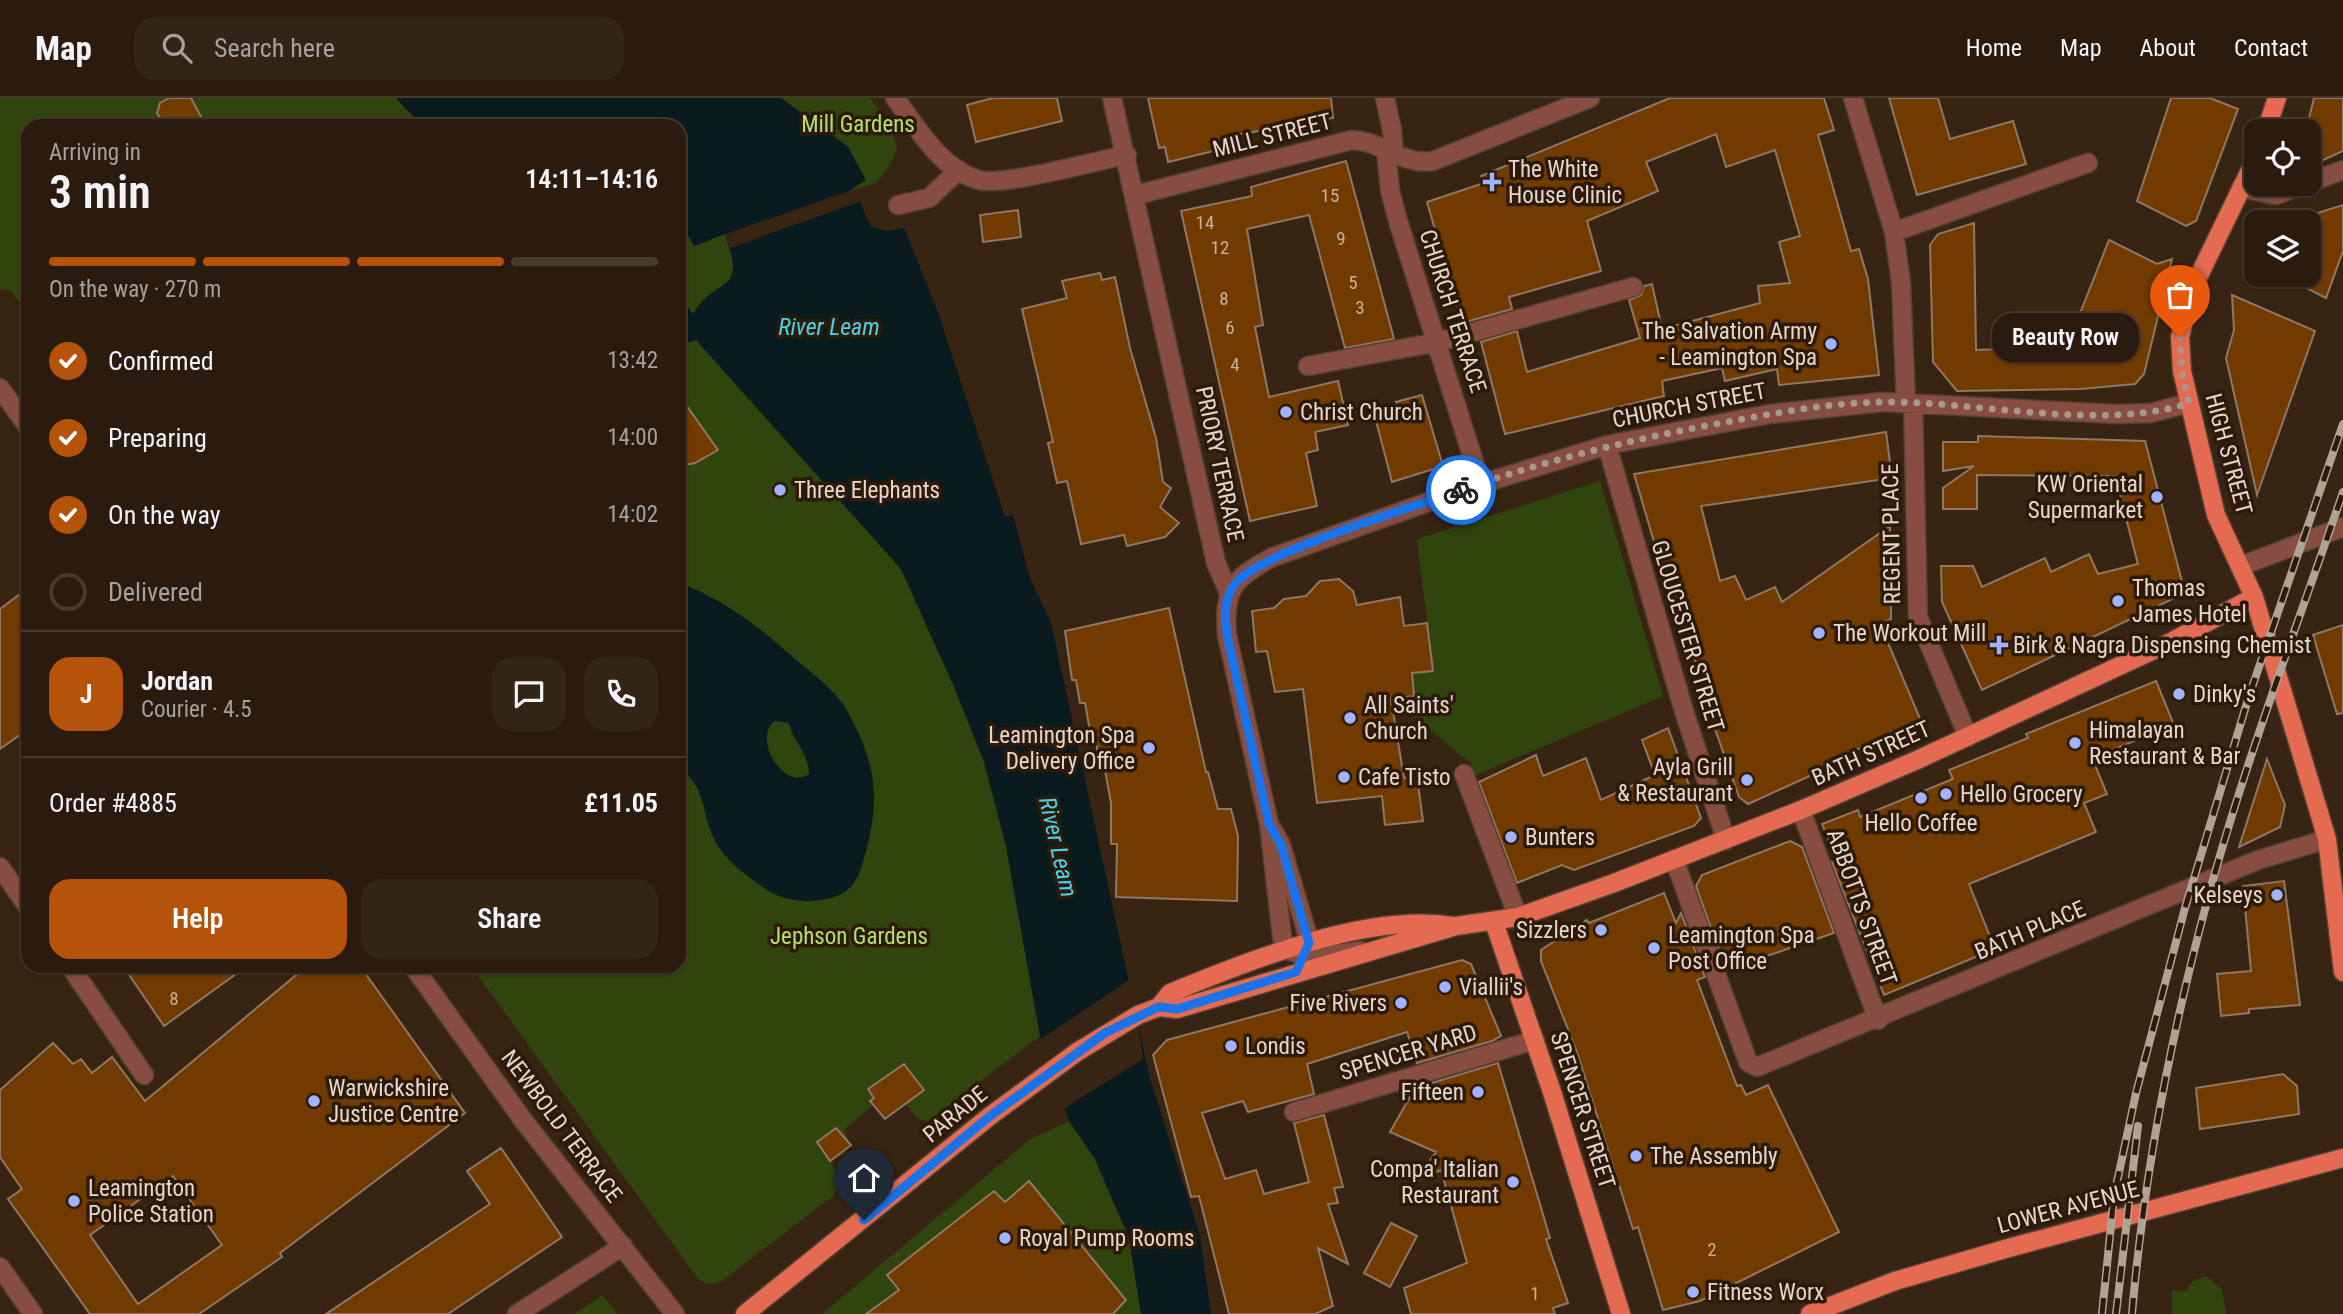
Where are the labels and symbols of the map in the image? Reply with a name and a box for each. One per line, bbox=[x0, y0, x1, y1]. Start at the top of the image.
street label: MILL STREET bbox=[1210, 108, 1334, 163]
park label: Mill Gardens bbox=[801, 111, 915, 138]
place label: The White House Clinic bbox=[1508, 156, 1622, 209]
marker: The White House Clinic bbox=[1482, 172, 1502, 192]
house number: 15 bbox=[1321, 184, 1339, 207]
house number: 14 bbox=[1196, 211, 1214, 234]
street label: CHURCH TERRACE bbox=[1413, 226, 1492, 396]
house number: 9 bbox=[1336, 227, 1346, 250]
house number: 12 bbox=[1211, 236, 1229, 259]
pin bbox=[2150, 265, 2210, 337]
house number: 5 bbox=[1348, 271, 1358, 294]
house number: 8 bbox=[1219, 287, 1229, 310]
house number: 3 bbox=[1355, 296, 1365, 319]
water label: River Leam bbox=[778, 313, 880, 341]
callout: Beauty Row bbox=[1991, 313, 2138, 362]
house number: 6 bbox=[1225, 316, 1235, 339]
place label: The Salvation Army - Leamington Spa bbox=[1642, 318, 1817, 371]
marker: The Salvation Army - Leamington Spa bbox=[1823, 336, 1839, 352]
house number: 4 bbox=[1230, 353, 1240, 376]
street label: CHURCH STREET bbox=[1610, 377, 1768, 434]
street label: PRIORY TERRACE bbox=[1190, 384, 1249, 544]
street label: HIGH STREET bbox=[2199, 391, 2258, 518]
place label: Christ Church bbox=[1300, 399, 1423, 426]
marker: Christ Church bbox=[1278, 404, 1294, 420]
courier bbox=[1426, 455, 1496, 525]
street label: REGENT PLACE bbox=[1877, 463, 1906, 605]
place label: KW Oriental Supermarket bbox=[2028, 471, 2143, 524]
place label: Three Elephants bbox=[794, 477, 940, 504]
marker: Three Elephants bbox=[772, 482, 788, 498]
marker: KW Oriental Supermarket bbox=[2149, 489, 2165, 505]
street label: GLOUCESTER STREET bbox=[1646, 537, 1730, 735]
place label: Thomas James Hotel bbox=[2132, 575, 2247, 628]
marker: Thomas James Hotel bbox=[2110, 593, 2126, 609]
place label: The Workout Mill bbox=[1833, 620, 1986, 647]
marker: The Workout Mill bbox=[1811, 625, 1827, 641]
place label: Birk & Nagra Dispensing Chemist bbox=[2013, 632, 2311, 659]
marker: Birk & Nagra Dispensing Chemist bbox=[1991, 637, 2007, 653]
place label: Dinky's bbox=[2193, 681, 2256, 708]
marker: Dinky's bbox=[2171, 686, 2187, 702]
place label: All Saints' Church bbox=[1364, 692, 1454, 745]
marker: All Saints' Church bbox=[1342, 710, 1358, 726]
street label: BATH STREET bbox=[1808, 715, 1935, 792]
place label: Himalayan Restaurant & Bar bbox=[2089, 717, 2241, 770]
place label: Leamington Spa Delivery Office bbox=[988, 722, 1135, 775]
marker: Himalayan Restaurant & Bar bbox=[2067, 735, 2083, 751]
marker: Leamington Spa Delivery Office bbox=[1141, 740, 1157, 756]
place label: Ayla Grill & Restaurant bbox=[1617, 754, 1733, 807]
place label: Cafe Tisto bbox=[1358, 764, 1451, 791]
marker: Cafe Tisto bbox=[1336, 769, 1352, 785]
marker: Ayla Grill & Restaurant bbox=[1739, 772, 1755, 788]
place label: Hello Grocery bbox=[1960, 781, 2083, 808]
marker: Hello Grocery bbox=[1938, 786, 1954, 802]
marker: Hello Coffee bbox=[1913, 790, 1929, 806]
water label: River Leam bbox=[1033, 794, 1083, 900]
place label: Hello Coffee bbox=[1865, 810, 1977, 837]
place label: Bunters bbox=[1525, 824, 1595, 851]
street label: ABBOTTS STREET bbox=[1821, 825, 1902, 989]
marker: Bunters bbox=[1503, 829, 1519, 845]
place label: Kelseys bbox=[2193, 882, 2263, 909]
marker: Kelseys bbox=[2269, 887, 2285, 903]
street label: BATH PLACE bbox=[1971, 895, 2090, 966]
place label: Sizzlers bbox=[1516, 917, 1587, 944]
marker: Sizzlers bbox=[1593, 922, 1609, 938]
place label: Leamington Spa Post Office bbox=[1668, 922, 1815, 975]
park label: Jephson Gardens bbox=[770, 923, 928, 950]
marker: Leamington Spa Post Office bbox=[1646, 940, 1662, 956]
place label: Viallii's bbox=[1459, 974, 1523, 1001]
marker: Viallii's bbox=[1437, 979, 1453, 995]
house number: 8 bbox=[169, 987, 179, 1010]
place label: Five Rivers bbox=[1289, 990, 1387, 1017]
marker: Five Rivers bbox=[1393, 995, 1409, 1011]
street label: SPENCER YARD bbox=[1336, 1019, 1480, 1086]
street label: SPENCER STREET bbox=[1544, 1028, 1621, 1192]
place label: Londis bbox=[1245, 1033, 1306, 1060]
marker: Londis bbox=[1223, 1038, 1239, 1054]
street label: NEWBOLD TERRACE bbox=[495, 1045, 628, 1208]
place label: Warwickshire Justice Centre bbox=[328, 1075, 459, 1128]
place label: Fifteen bbox=[1401, 1079, 1464, 1106]
street label: PARADE bbox=[918, 1080, 993, 1148]
marker: Fifteen bbox=[1470, 1084, 1486, 1100]
marker: Warwickshire Justice Centre bbox=[306, 1093, 322, 1109]
place label: The Assembly bbox=[1650, 1143, 1778, 1170]
pin bbox=[834, 1148, 894, 1220]
marker: The Assembly bbox=[1628, 1148, 1644, 1164]
place label: Compa' Italian Restaurant bbox=[1370, 1156, 1499, 1209]
marker: Compa' Italian Restaurant bbox=[1505, 1174, 1521, 1190]
place label: Leamington Police Station bbox=[88, 1175, 214, 1228]
street label: LOWER AVENUE bbox=[1994, 1176, 2142, 1239]
marker: Leamington Police Station bbox=[66, 1193, 82, 1209]
place label: Royal Pump Rooms bbox=[1019, 1225, 1194, 1252]
marker: Royal Pump Rooms bbox=[997, 1230, 1013, 1246]
house number: 2 bbox=[1707, 1238, 1717, 1261]
place label: Fitness Worx bbox=[1707, 1279, 1824, 1306]
house number: 1 bbox=[1530, 1282, 1540, 1305]
marker: Fitness Worx bbox=[1685, 1284, 1701, 1300]

